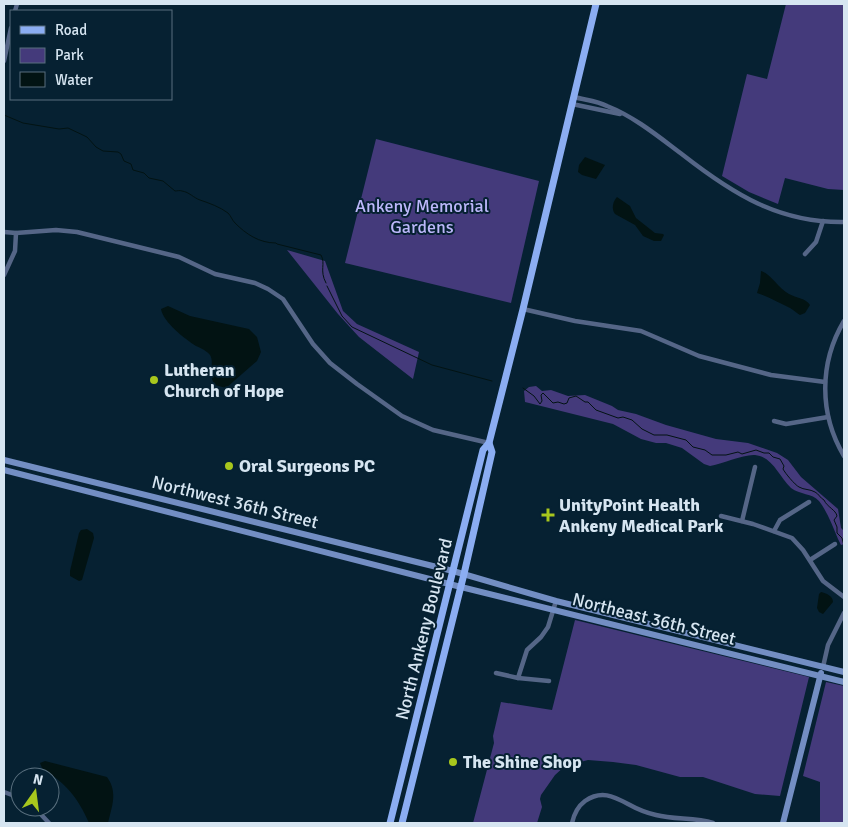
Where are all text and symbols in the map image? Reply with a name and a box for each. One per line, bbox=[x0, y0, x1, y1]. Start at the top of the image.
legend bbox=[10, 10, 172, 100]
text: Road bbox=[55, 21, 87, 39]
text: Park bbox=[55, 46, 84, 64]
text: Water bbox=[55, 71, 93, 89]
park label: Ankeny Memorial Gardens bbox=[355, 195, 489, 238]
place label: Lutheran Church of Hope bbox=[164, 359, 284, 402]
marker: Lutheran Church of Hope bbox=[148, 374, 160, 386]
place label: Oral Surgeons PC bbox=[239, 455, 375, 477]
marker: Oral Surgeons PC bbox=[223, 460, 235, 472]
street label: Northwest 36th Street bbox=[150, 471, 320, 533]
place label: UnityPoint Health Ankeny Medical Park bbox=[559, 494, 724, 537]
marker: UnityPoint Health Ankeny Medical Park bbox=[541, 508, 555, 522]
street label: North Ankeny Boulevard bbox=[391, 536, 457, 722]
street label: Northeast 36th Street bbox=[570, 588, 738, 650]
place label: The Shine Shop bbox=[463, 751, 582, 773]
marker: The Shine Shop bbox=[447, 756, 459, 768]
north arrow bbox=[10, 767, 60, 817]
text: N bbox=[31, 770, 45, 789]

